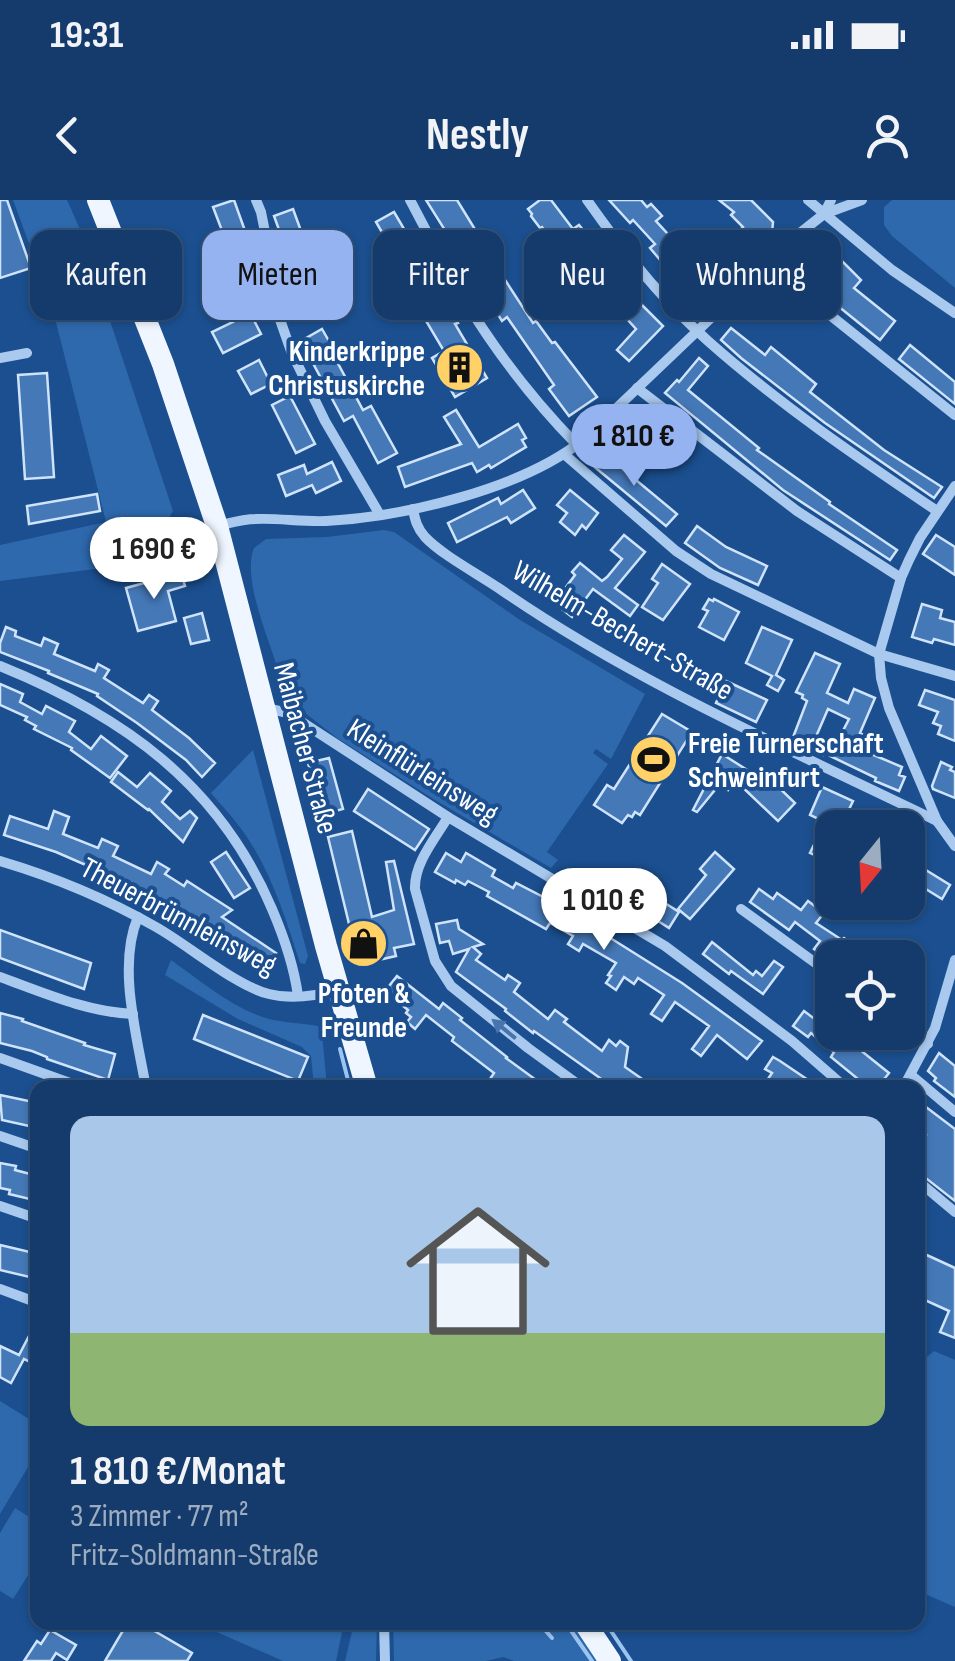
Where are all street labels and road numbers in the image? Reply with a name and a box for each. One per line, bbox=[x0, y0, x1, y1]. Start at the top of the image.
street label: Wilhelm-Bechert-Straße bbox=[506, 553, 739, 709]
street label: Maibacher Straße bbox=[265, 659, 345, 838]
street label: Kleinflürleinsweg bbox=[340, 711, 505, 833]
street label: Theuerbrünnleinsweg bbox=[74, 850, 283, 984]

